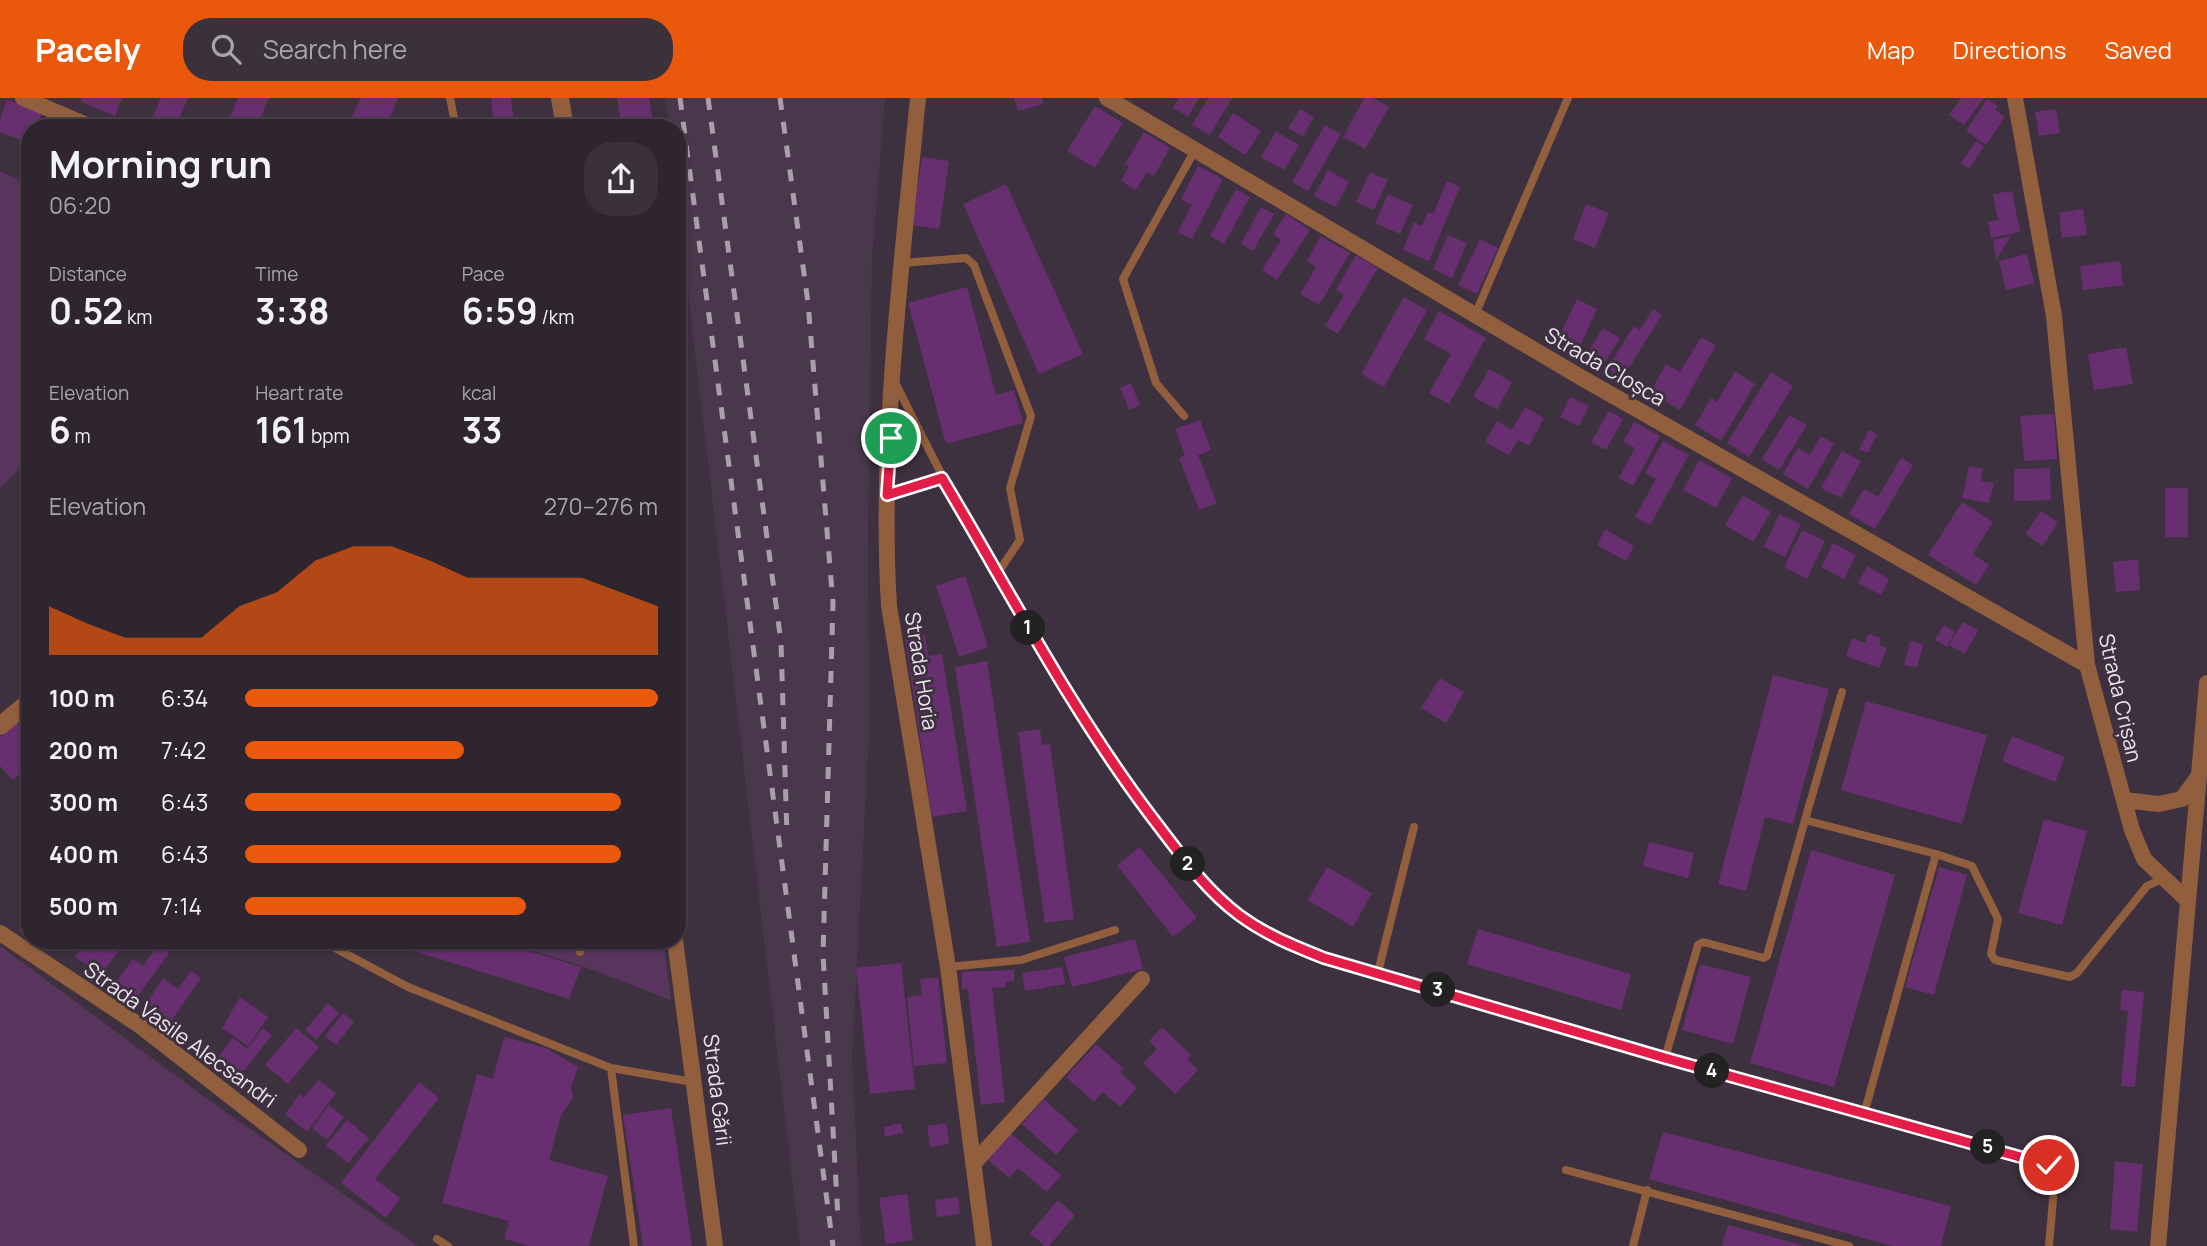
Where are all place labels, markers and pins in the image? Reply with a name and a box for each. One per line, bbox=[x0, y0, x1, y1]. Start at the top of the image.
pin bbox=[861, 408, 921, 468]
pin: 1 bbox=[1010, 610, 1046, 646]
pin: 2 bbox=[1170, 846, 1206, 882]
pin: 3 bbox=[1420, 972, 1456, 1008]
pin: 4 bbox=[1694, 1054, 1730, 1088]
pin: 5 bbox=[1970, 1130, 2006, 1164]
pin bbox=[2019, 1135, 2079, 1195]

